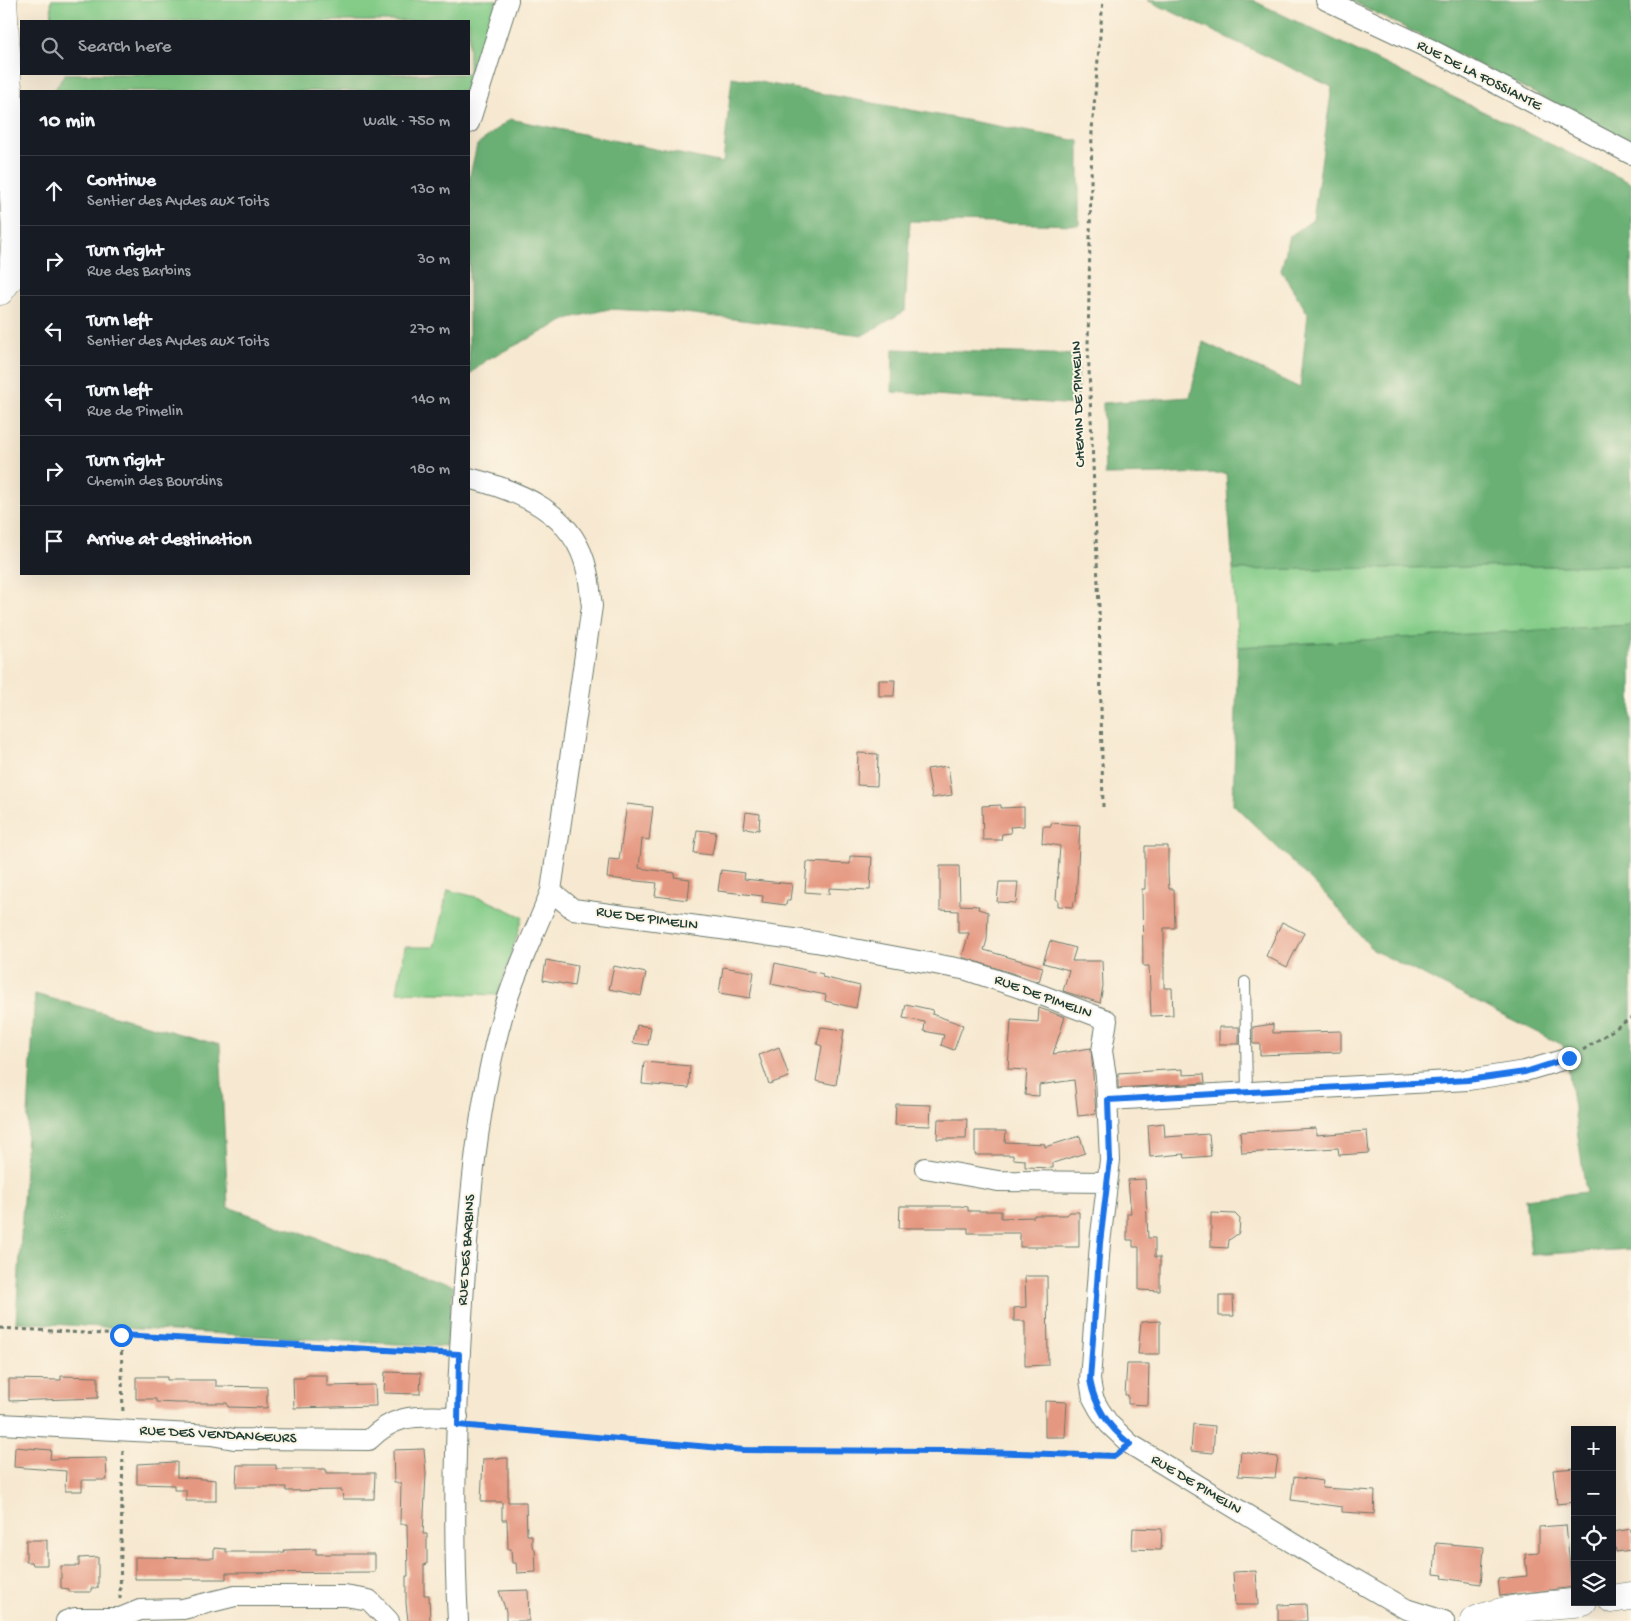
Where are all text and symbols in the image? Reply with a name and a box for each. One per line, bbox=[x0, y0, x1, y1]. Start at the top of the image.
search box bbox=[20, 20, 470, 75]
icon: search bbox=[38, 34, 66, 62]
text: Search here bbox=[78, 36, 172, 59]
street label: RUE DE LA FOSSIANTE bbox=[1413, 37, 1545, 116]
text: 10 min bbox=[40, 110, 95, 135]
text: Walk · 750 m bbox=[363, 113, 450, 132]
text: Continue bbox=[87, 170, 156, 193]
icon: ahead bbox=[40, 177, 68, 205]
text: 130 m bbox=[411, 181, 450, 200]
text: Sentier des Aydes aux Toits bbox=[87, 193, 269, 212]
text: Turn right bbox=[87, 240, 163, 263]
icon: right bbox=[40, 247, 68, 275]
text: 30 m bbox=[417, 251, 450, 270]
text: Rue des Barbins bbox=[87, 263, 190, 282]
text: Turn left bbox=[87, 310, 151, 333]
icon: left bbox=[40, 317, 68, 345]
text: 270 m bbox=[410, 321, 450, 340]
text: Sentier des Aydes aux Toits bbox=[87, 333, 269, 352]
street label: CHEMIN DE PIMELIN bbox=[1068, 340, 1090, 468]
text: Turn left bbox=[87, 380, 151, 403]
icon: left bbox=[40, 387, 68, 415]
text: 140 m bbox=[412, 391, 450, 410]
text: Rue de Pimelin bbox=[87, 403, 183, 422]
text: Turn right bbox=[87, 450, 163, 473]
icon: right bbox=[40, 457, 68, 485]
text: 180 m bbox=[411, 461, 450, 480]
text: Chemin des Bourdins bbox=[87, 473, 222, 492]
icon: arrive bbox=[40, 527, 68, 555]
text: Arrive at destination bbox=[87, 529, 251, 552]
street label: RUE DE PIMELIN bbox=[595, 903, 699, 935]
street label: RUE DE PIMELIN bbox=[992, 971, 1094, 1023]
route end bbox=[1558, 1047, 1581, 1070]
street label: RUE DES BARBINS bbox=[454, 1194, 480, 1306]
route start bbox=[110, 1324, 133, 1347]
street label: RUE DES VENDANGEURS bbox=[139, 1422, 297, 1448]
map controls bbox=[1571, 1426, 1616, 1606]
button: + bbox=[1571, 1426, 1616, 1471]
street label: RUE DE PIMELIN bbox=[1147, 1451, 1245, 1519]
button: − bbox=[1571, 1471, 1616, 1516]
button: locate bbox=[1571, 1516, 1616, 1561]
button: layers bbox=[1571, 1561, 1616, 1606]

